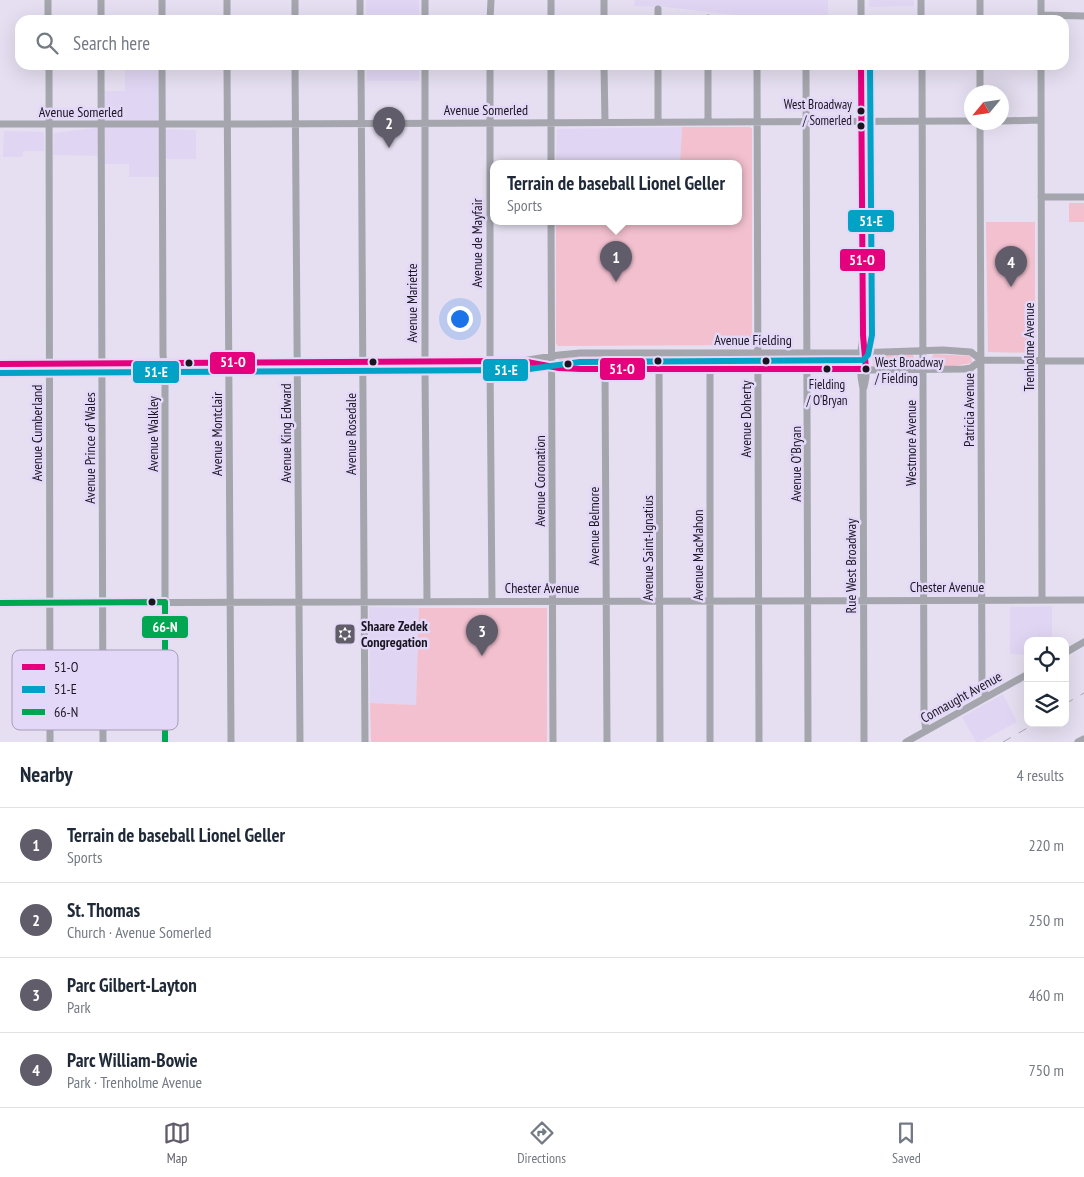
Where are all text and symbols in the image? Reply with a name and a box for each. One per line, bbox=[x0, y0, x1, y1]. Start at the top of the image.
search box bbox=[15, 15, 1069, 70]
icon: search bbox=[33, 29, 61, 57]
text: Search here bbox=[73, 31, 150, 55]
north arrow bbox=[964, 85, 1009, 130]
place label: West Broadway / Somerled bbox=[784, 96, 852, 129]
street label: Avenue Somerled bbox=[444, 101, 528, 119]
street label: Avenue Somerled bbox=[39, 103, 123, 121]
marker: West Broadway / Somerled bbox=[856, 106, 866, 116]
pin: 2 bbox=[373, 107, 405, 148]
unlabelled marker bbox=[856, 121, 866, 131]
popup bbox=[490, 160, 742, 225]
text: Terrain de baseball Lionel Geller bbox=[507, 171, 725, 195]
text: Sports bbox=[507, 195, 542, 215]
street label: Avenue de Mayfair bbox=[468, 198, 486, 288]
line badge: 51-E bbox=[847, 209, 895, 233]
text: 51-E bbox=[859, 212, 883, 230]
pin: 1 bbox=[600, 241, 632, 282]
pin: 4 bbox=[995, 246, 1027, 287]
line badge: 51-O bbox=[839, 248, 886, 272]
text: 51-O bbox=[849, 251, 875, 269]
street label: Avenue Mariette bbox=[403, 263, 421, 342]
street label: Trenholme Avenue bbox=[1020, 302, 1038, 392]
your location bbox=[447, 306, 473, 332]
street label: Avenue Fielding bbox=[714, 331, 792, 349]
line badge: 51-O bbox=[209, 351, 256, 375]
text: 51-O bbox=[220, 353, 246, 371]
place label: West Broadway / Fielding bbox=[874, 354, 943, 387]
unlabelled marker bbox=[653, 356, 663, 366]
unlabelled marker bbox=[761, 356, 771, 366]
unlabelled marker bbox=[368, 357, 378, 367]
line badge: 51-O bbox=[599, 357, 646, 381]
unlabelled marker bbox=[184, 358, 194, 368]
line badge: 51-E bbox=[482, 358, 529, 382]
unlabelled marker bbox=[563, 359, 573, 369]
line badge: 51-E bbox=[132, 360, 180, 384]
text: 51-O bbox=[609, 360, 635, 378]
text: 51-E bbox=[494, 361, 518, 379]
text: 51-E bbox=[144, 363, 168, 381]
marker: Fielding / O'Bryan bbox=[822, 364, 832, 374]
marker: West Broadway / Fielding bbox=[861, 364, 871, 374]
street label: Patricia Avenue bbox=[960, 373, 978, 447]
place label: Fielding / O'Bryan bbox=[805, 376, 848, 409]
street label: Avenue Doherty bbox=[737, 380, 755, 457]
street label: Avenue King Edward bbox=[277, 383, 295, 483]
street label: Avenue Cumberland bbox=[28, 385, 46, 481]
street label: Avenue Prince of Wales bbox=[81, 392, 99, 504]
street label: Avenue Montclair bbox=[208, 392, 226, 476]
street label: Avenue Rosedale bbox=[342, 393, 360, 475]
street label: Avenue Walkley bbox=[144, 396, 162, 472]
street label: Westmore Avenue bbox=[902, 400, 920, 486]
street label: Avenue O'Bryan bbox=[787, 426, 805, 502]
street label: Avenue Coronation bbox=[531, 435, 549, 527]
street label: Avenue Belmore bbox=[585, 486, 603, 565]
street label: Avenue Saint-Ignatius bbox=[639, 495, 657, 601]
street label: Avenue MacMahon bbox=[689, 510, 707, 600]
street label: Rue West Broadway bbox=[842, 518, 860, 613]
street label: Chester Avenue bbox=[910, 578, 984, 596]
street label: Chester Avenue bbox=[505, 579, 579, 597]
unlabelled marker bbox=[147, 597, 157, 607]
line badge: 66-N bbox=[141, 615, 189, 639]
pin: 3 bbox=[466, 615, 498, 656]
place label: Shaare Zedek Congregation bbox=[361, 617, 428, 651]
text: 66-N bbox=[152, 618, 178, 636]
synagogue icon: Shaare Zedek Congregation bbox=[333, 622, 357, 646]
map controls bbox=[1024, 637, 1069, 727]
button: locate bbox=[1024, 637, 1069, 682]
legend bbox=[12, 650, 178, 730]
text: 51-O bbox=[54, 658, 79, 676]
street label: Connaught Avenue bbox=[917, 667, 1005, 727]
text: 51-E bbox=[54, 680, 77, 698]
button: layers bbox=[1024, 682, 1069, 727]
text: 66-N bbox=[54, 703, 78, 721]
text: Nearby bbox=[20, 761, 73, 788]
text: 4 results bbox=[1017, 765, 1064, 785]
text: Terrain de baseball Lionel Geller bbox=[67, 823, 285, 847]
text: 1 bbox=[32, 835, 40, 855]
text: 220 m bbox=[1029, 835, 1064, 855]
text: Sports bbox=[67, 847, 102, 867]
text: St. Thomas bbox=[67, 898, 140, 922]
text: 2 bbox=[32, 910, 40, 930]
text: 250 m bbox=[1029, 910, 1064, 930]
text: Church · Avenue Somerled bbox=[67, 922, 211, 942]
text: Parc Gilbert-Layton bbox=[67, 973, 197, 997]
text: 3 bbox=[32, 985, 40, 1005]
text: 460 m bbox=[1029, 985, 1064, 1005]
text: Park bbox=[67, 997, 91, 1017]
text: Parc William-Bowie bbox=[67, 1048, 198, 1072]
text: 4 bbox=[32, 1060, 40, 1080]
text: 750 m bbox=[1029, 1060, 1064, 1080]
text: Park · Trenholme Avenue bbox=[67, 1072, 202, 1092]
tab: Map bbox=[163, 1119, 191, 1167]
tab: Directions bbox=[517, 1119, 566, 1167]
tab: Saved bbox=[892, 1119, 921, 1167]

